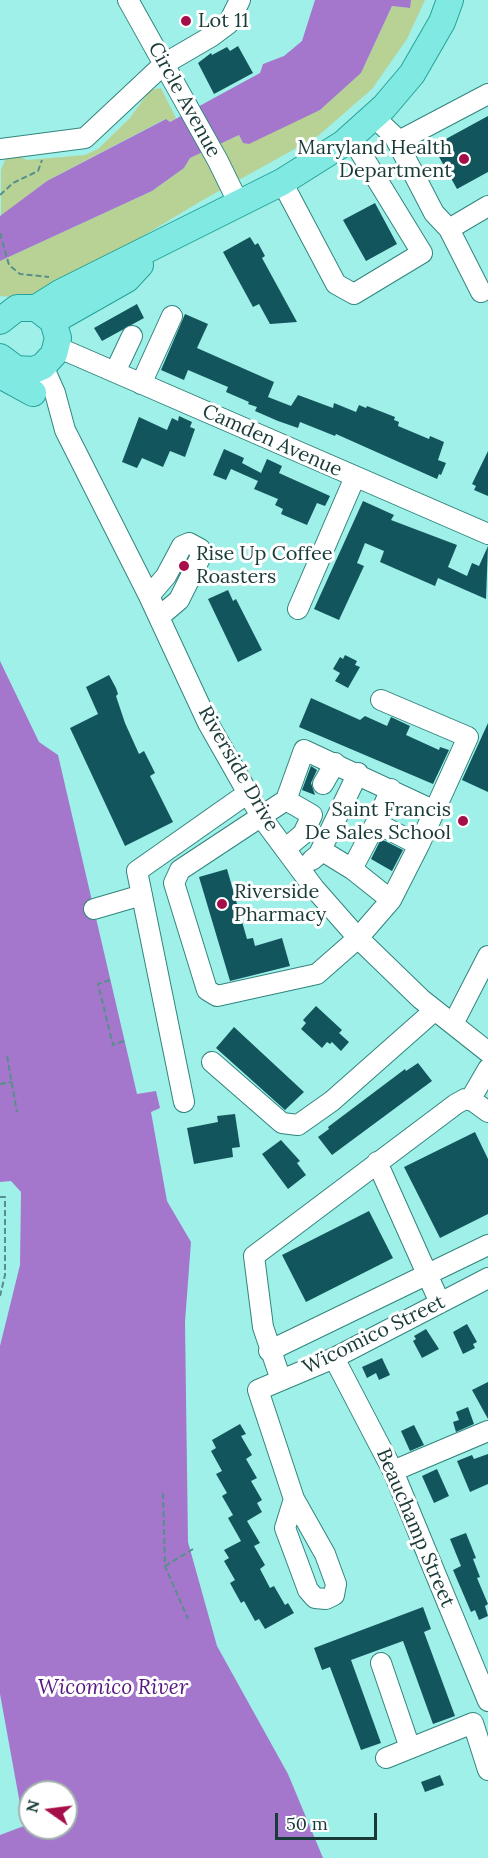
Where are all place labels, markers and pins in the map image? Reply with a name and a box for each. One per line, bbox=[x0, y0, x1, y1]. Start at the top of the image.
place label: Lot 11 bbox=[198, 9, 249, 33]
marker: Lot 11 bbox=[179, 14, 193, 28]
place label: Maryland Health Department bbox=[297, 136, 452, 183]
marker: Maryland Health Department bbox=[457, 152, 471, 166]
place label: Rise Up Coffee Roasters bbox=[196, 542, 333, 589]
marker: Rise Up Coffee Roasters bbox=[177, 559, 191, 573]
place label: Saint Francis De Sales School bbox=[305, 798, 451, 845]
marker: Saint Francis De Sales School bbox=[456, 814, 470, 828]
place label: Riverside Pharmacy bbox=[234, 880, 326, 927]
marker: Riverside Pharmacy bbox=[215, 897, 229, 911]

